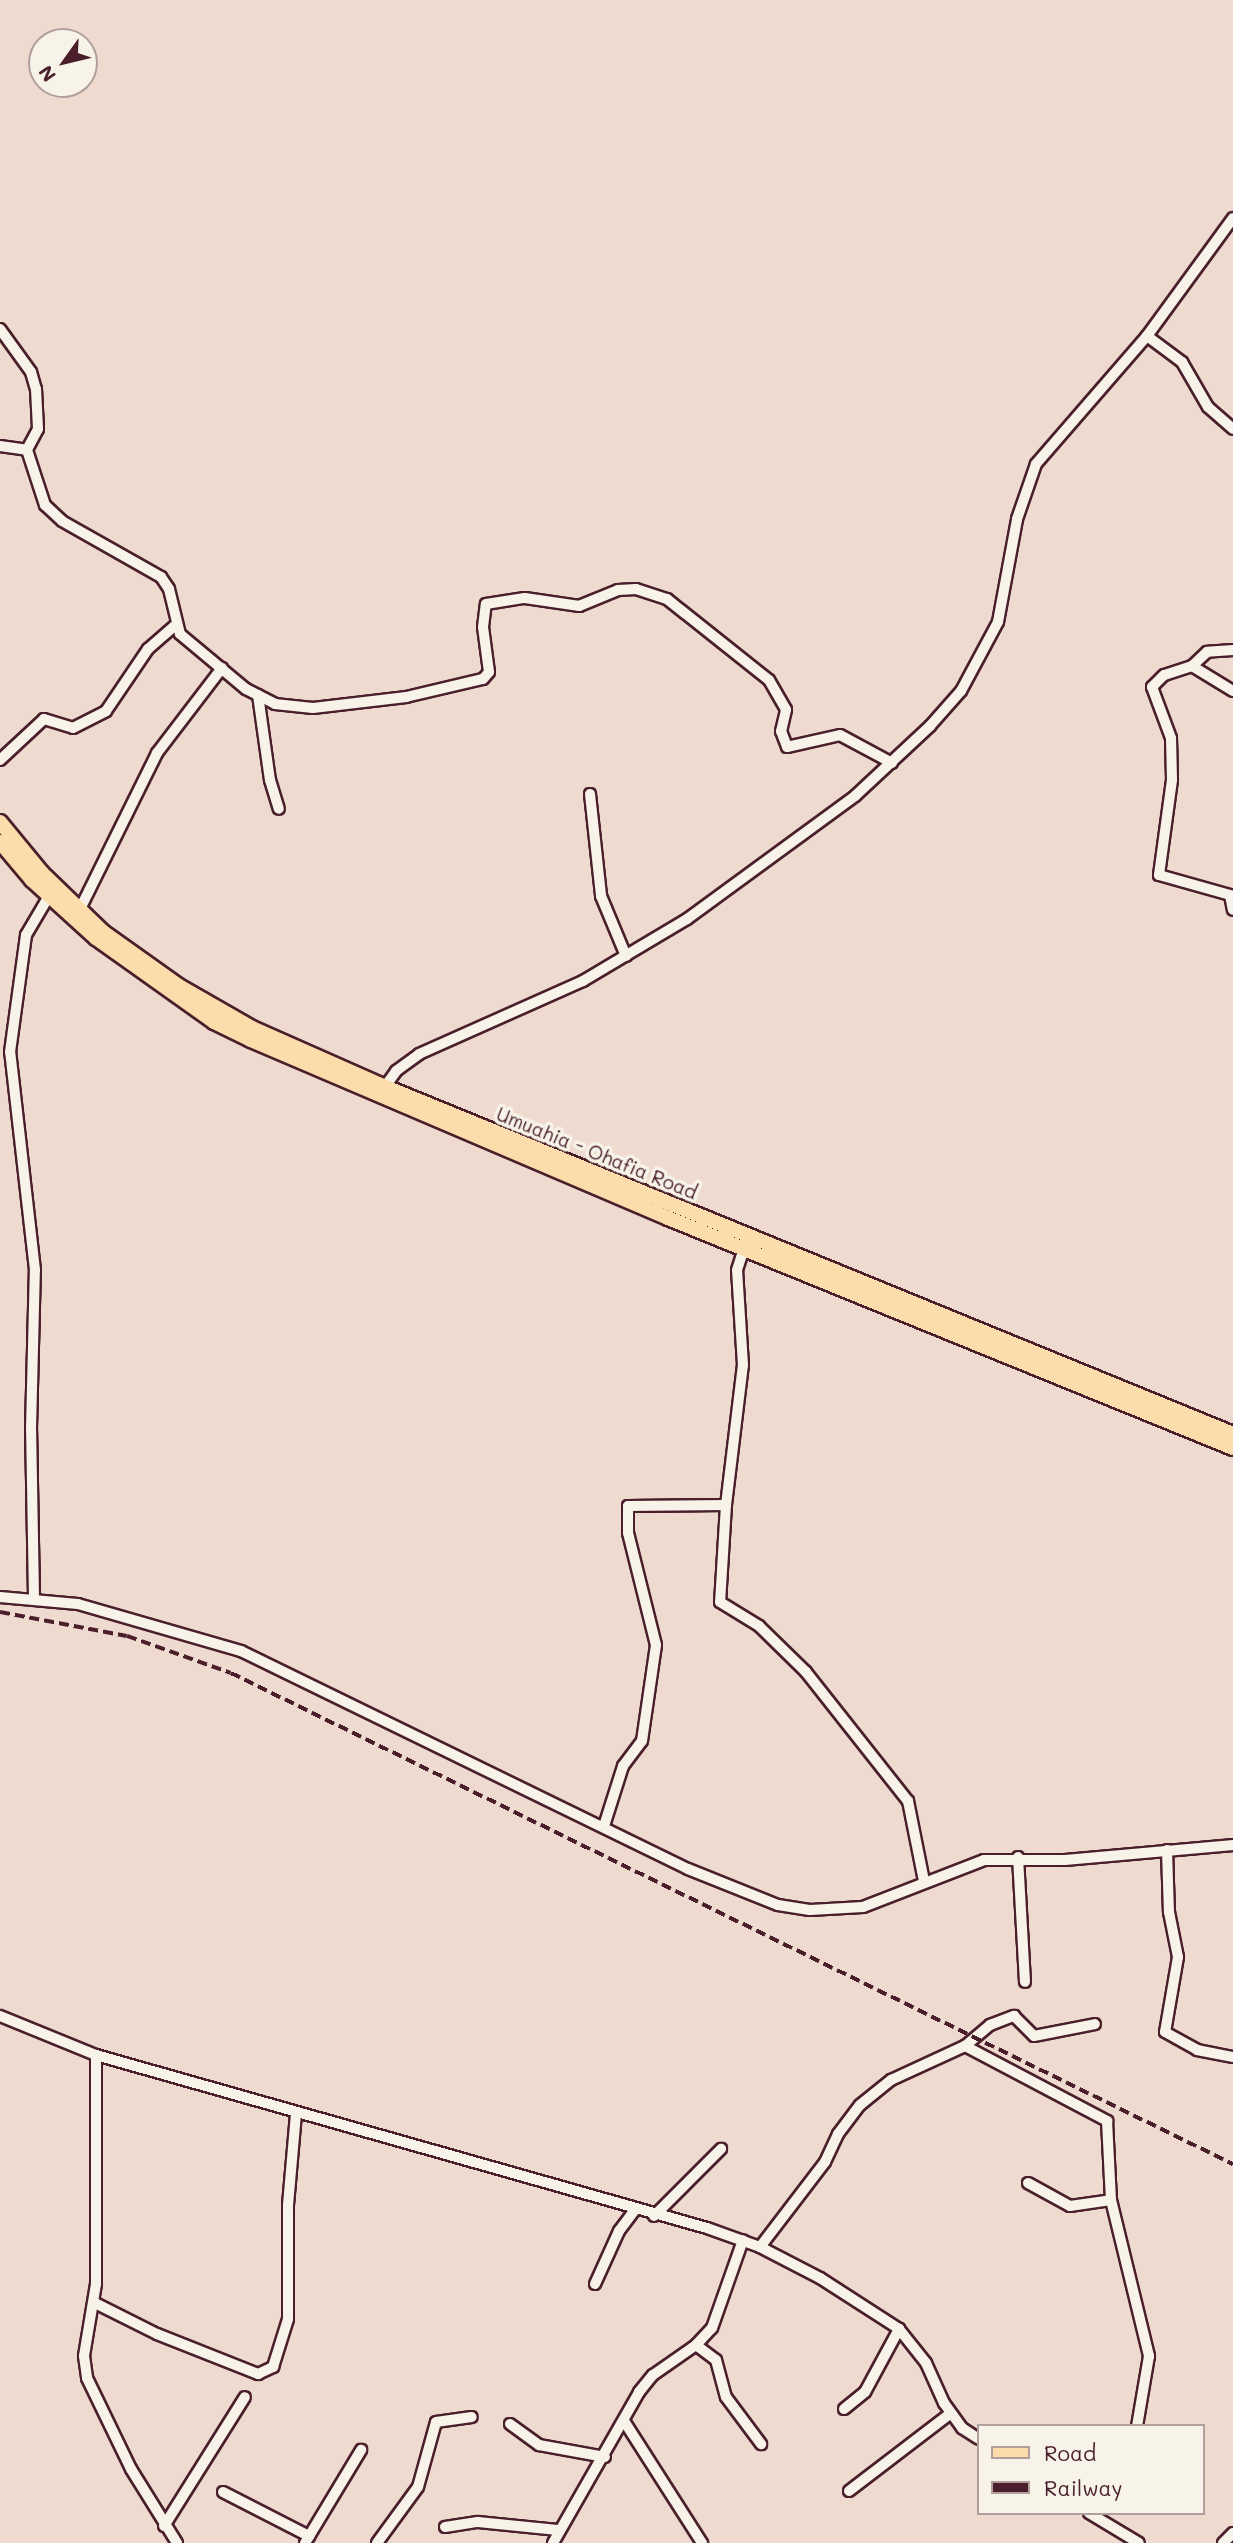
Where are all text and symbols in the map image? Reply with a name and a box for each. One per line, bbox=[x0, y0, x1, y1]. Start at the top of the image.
north arrow bbox=[28, 28, 98, 98]
text: N bbox=[32, 61, 61, 87]
street label: Umuahia - Ohafia Road bbox=[493, 1102, 701, 1204]
legend bbox=[978, 2424, 1205, 2515]
text: Road bbox=[1044, 2439, 1096, 2466]
text: Railway bbox=[1044, 2474, 1123, 2501]

